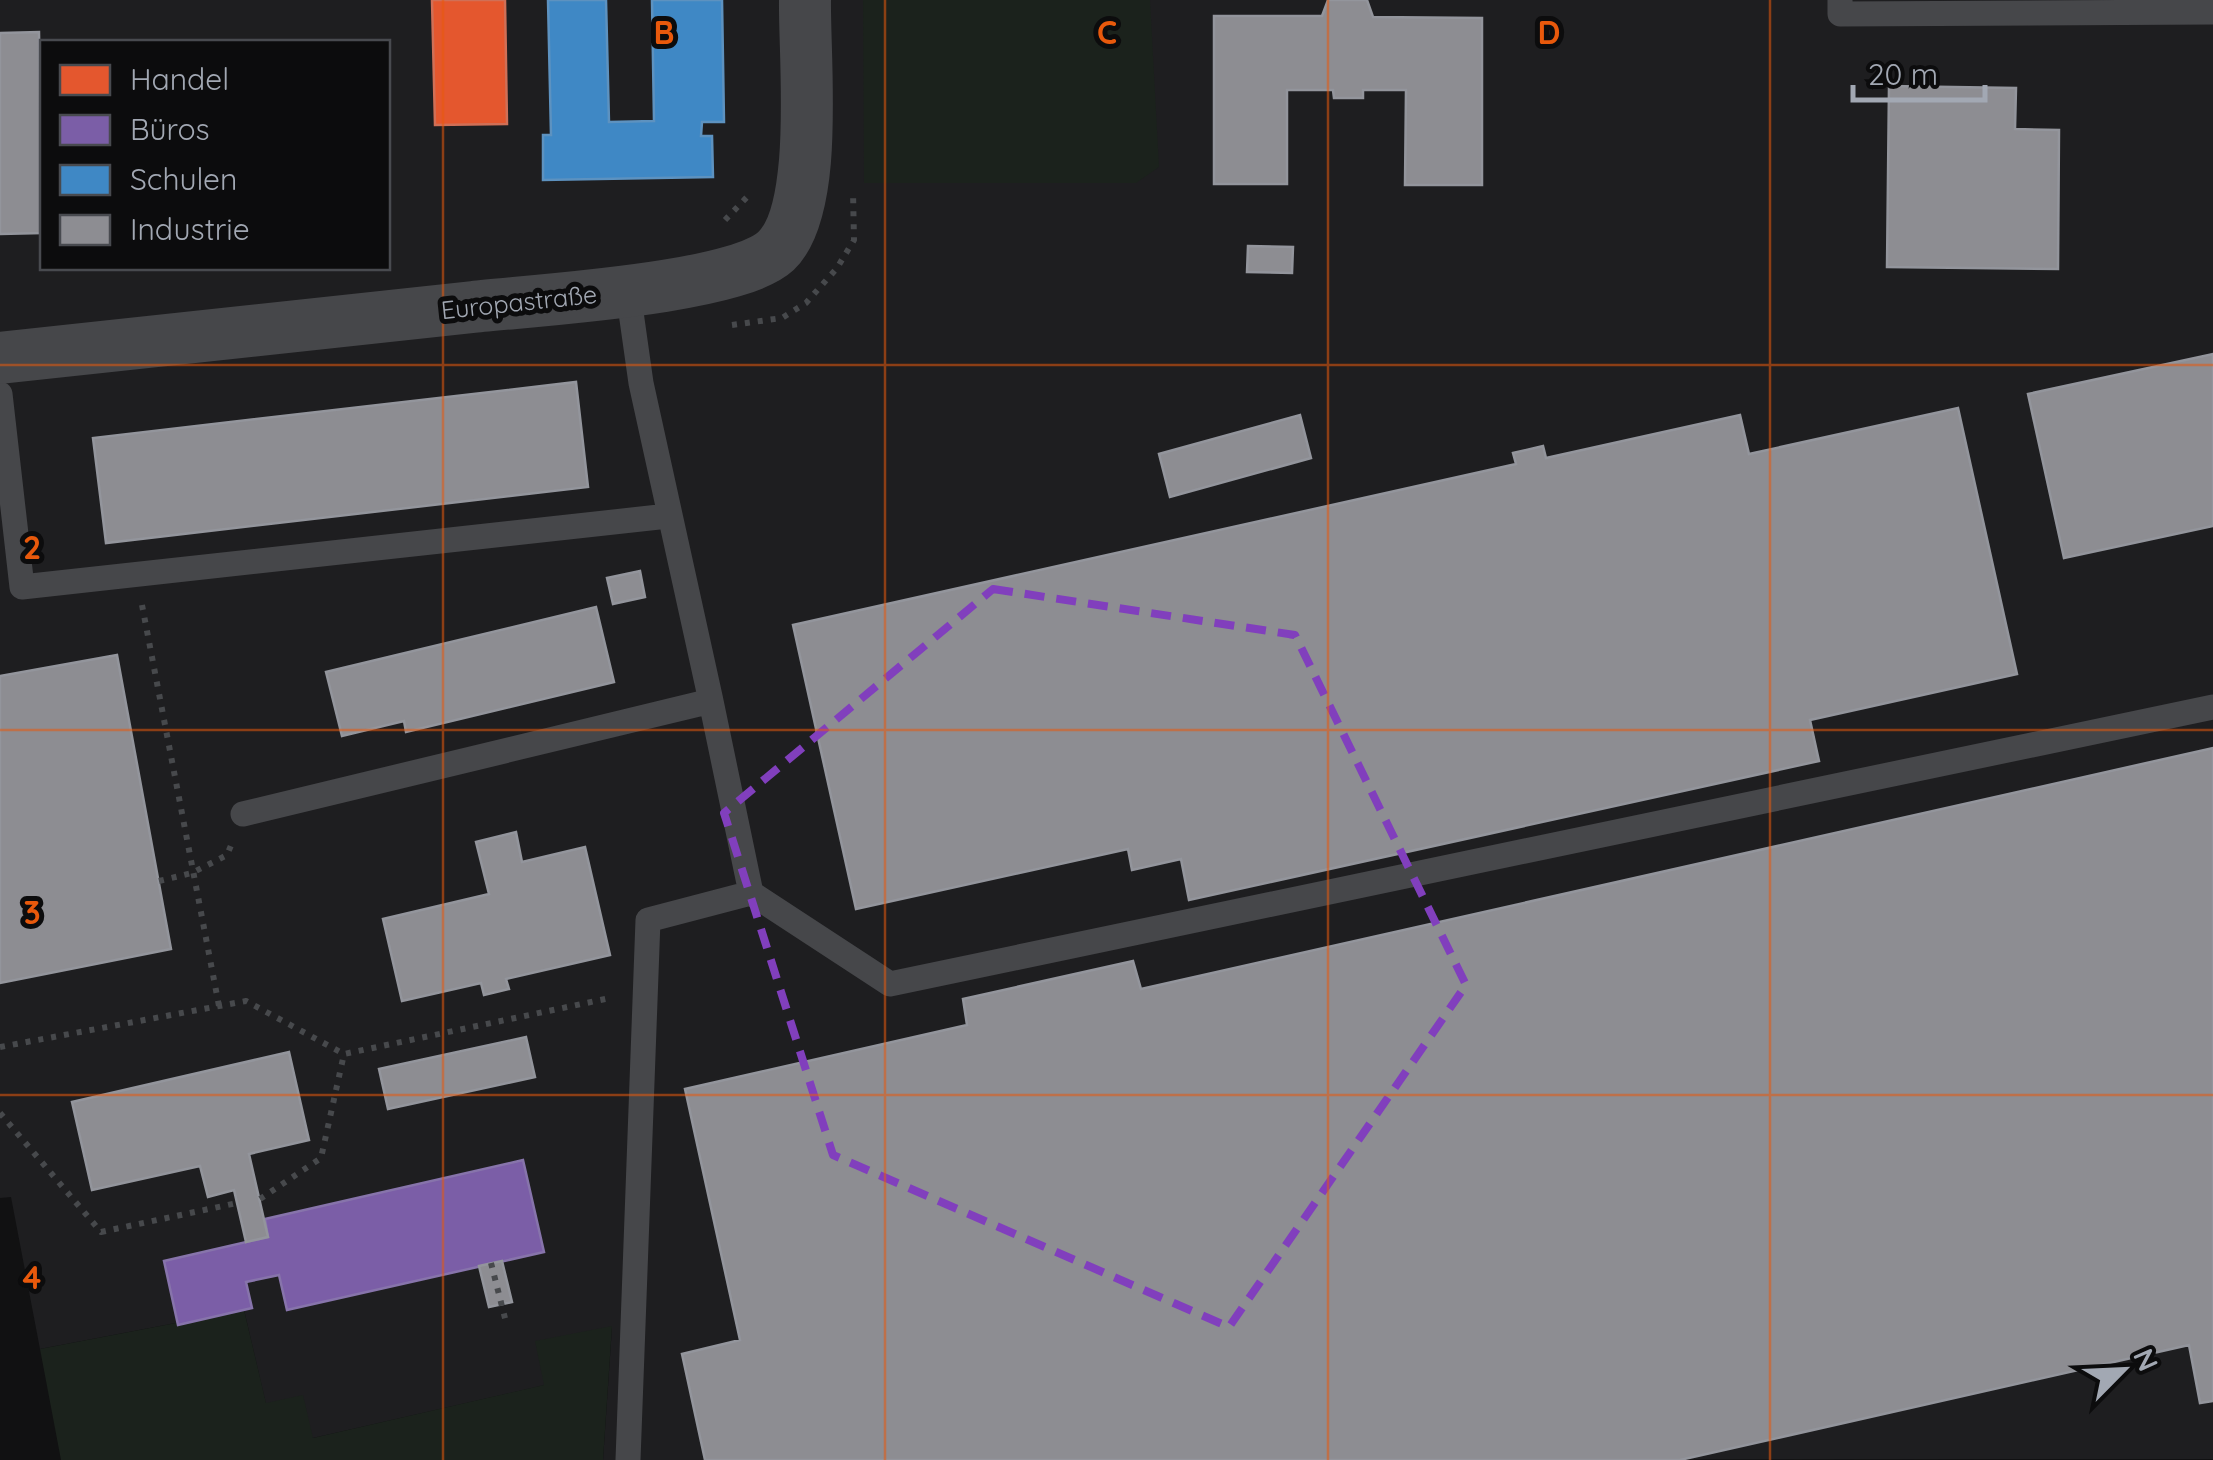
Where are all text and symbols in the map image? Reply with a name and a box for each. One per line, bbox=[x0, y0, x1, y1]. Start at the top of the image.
text: B bbox=[654, 12, 674, 52]
text: C bbox=[1097, 12, 1117, 52]
text: D bbox=[1538, 12, 1560, 52]
legend bbox=[40, 40, 390, 270]
scale bar bbox=[1853, 40, 1986, 102]
text: 20 m bbox=[1868, 55, 1938, 93]
text: Handel bbox=[130, 60, 229, 98]
text: Büros bbox=[130, 110, 210, 148]
text: Schulen bbox=[130, 160, 237, 198]
text: Industrie bbox=[130, 210, 250, 248]
street label: Europastraße bbox=[439, 278, 598, 325]
text: 2 bbox=[23, 527, 41, 567]
text: 3 bbox=[23, 892, 41, 932]
text: 4 bbox=[23, 1257, 42, 1297]
north arrow bbox=[2073, 1320, 2173, 1420]
text: N bbox=[2126, 1343, 2166, 1376]

